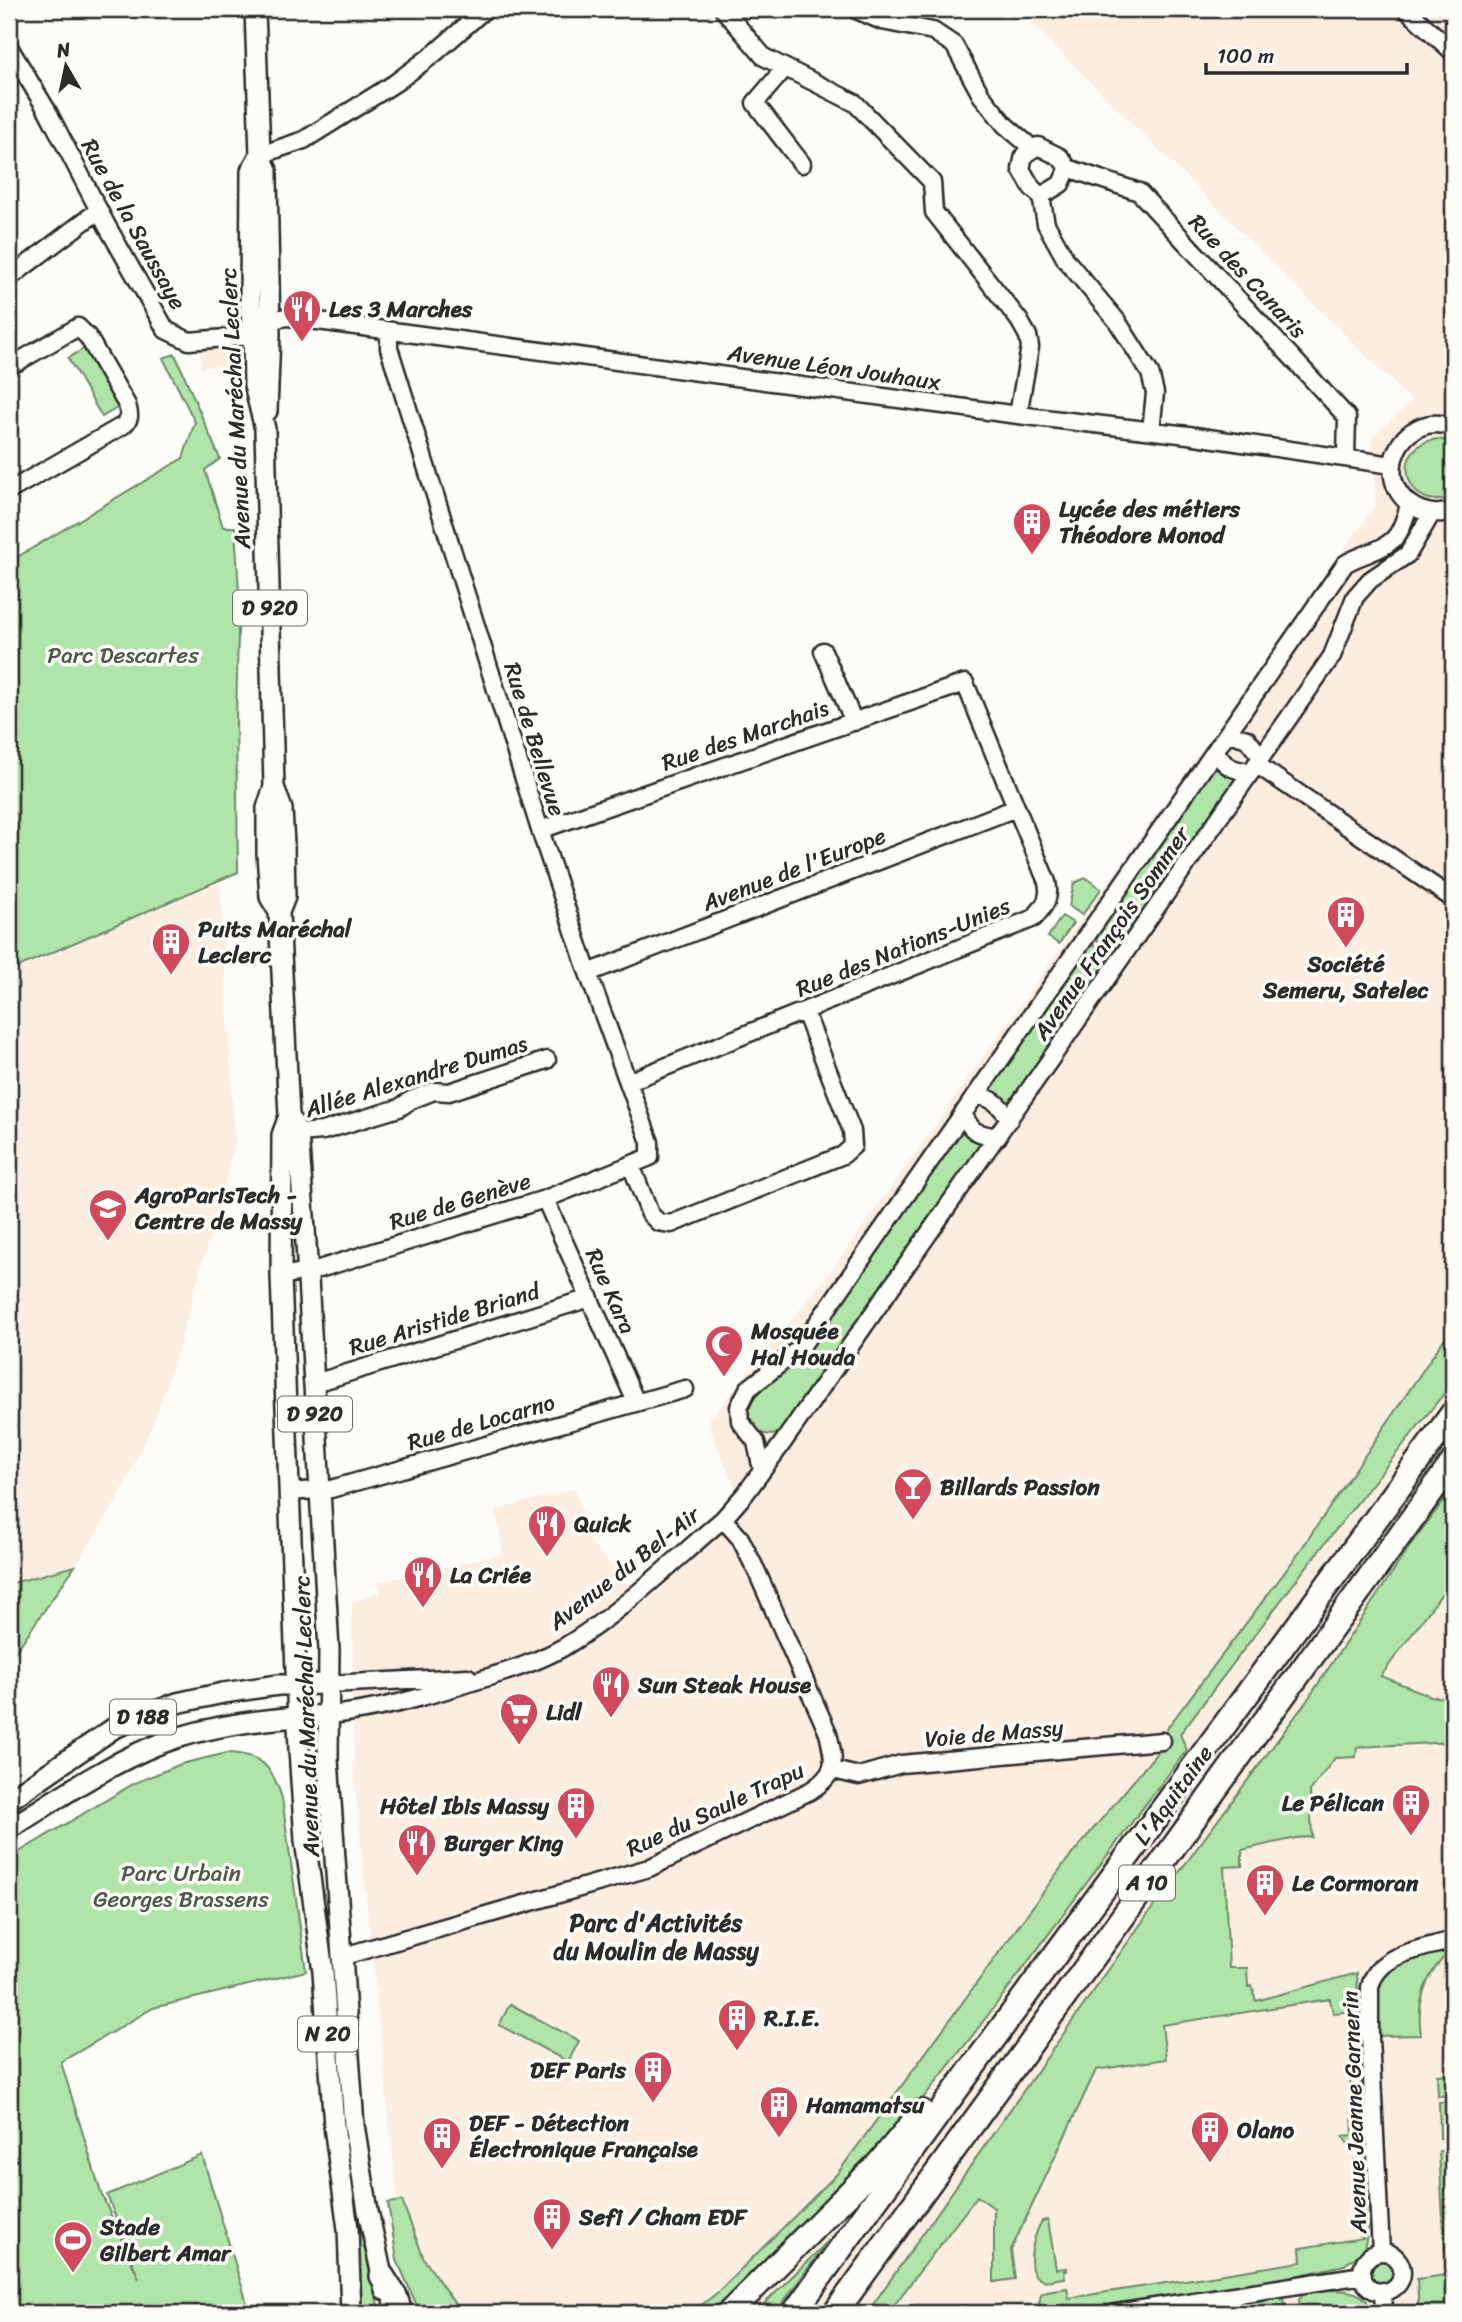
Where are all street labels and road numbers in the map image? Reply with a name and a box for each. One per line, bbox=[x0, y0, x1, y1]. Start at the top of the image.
street label: Rue de la Saussaye bbox=[69, 131, 198, 318]
street label: Rue des Canaris bbox=[1178, 204, 1318, 349]
street label: Avenue du Maréchal Leclerc bbox=[208, 266, 263, 551]
street label: Avenue Léon Jouhaux bbox=[724, 332, 943, 403]
road number: D 920 bbox=[233, 590, 307, 626]
street label: Rue de Bellevue bbox=[492, 657, 577, 822]
street label: Rue des Marchais bbox=[656, 688, 835, 783]
street label: Avenue de l'Europe bbox=[695, 815, 892, 924]
street label: Avenue François Sommer bbox=[1021, 816, 1202, 1050]
street label: Rue des Nations-Unies bbox=[790, 886, 1017, 1009]
street label: Allée Alexandre Dumas bbox=[299, 1023, 533, 1130]
street label: Rue de Genève bbox=[384, 1160, 536, 1242]
street label: Rue Kara bbox=[573, 1241, 648, 1341]
street label: Rue Aristide Briand bbox=[344, 1270, 546, 1368]
street label: Rue de Locarno bbox=[403, 1382, 560, 1463]
road number: D 920 bbox=[278, 1396, 352, 1432]
street label: Avenue du Bel-Air bbox=[538, 1495, 711, 1642]
street label: Avenue du Maréchal Leclerc bbox=[281, 1574, 332, 1859]
road number: D 188 bbox=[110, 1700, 176, 1734]
street label: Voie de Massy bbox=[923, 1707, 1065, 1760]
street label: L'Aquitaine bbox=[1123, 1736, 1224, 1854]
street label: Rue du Saule Trapu bbox=[619, 1750, 812, 1869]
road number: A 10 bbox=[1119, 1866, 1175, 1900]
street label: Avenue Jeanne Garnerin bbox=[1330, 1989, 1379, 2235]
road number: N 20 bbox=[298, 2016, 358, 2052]

